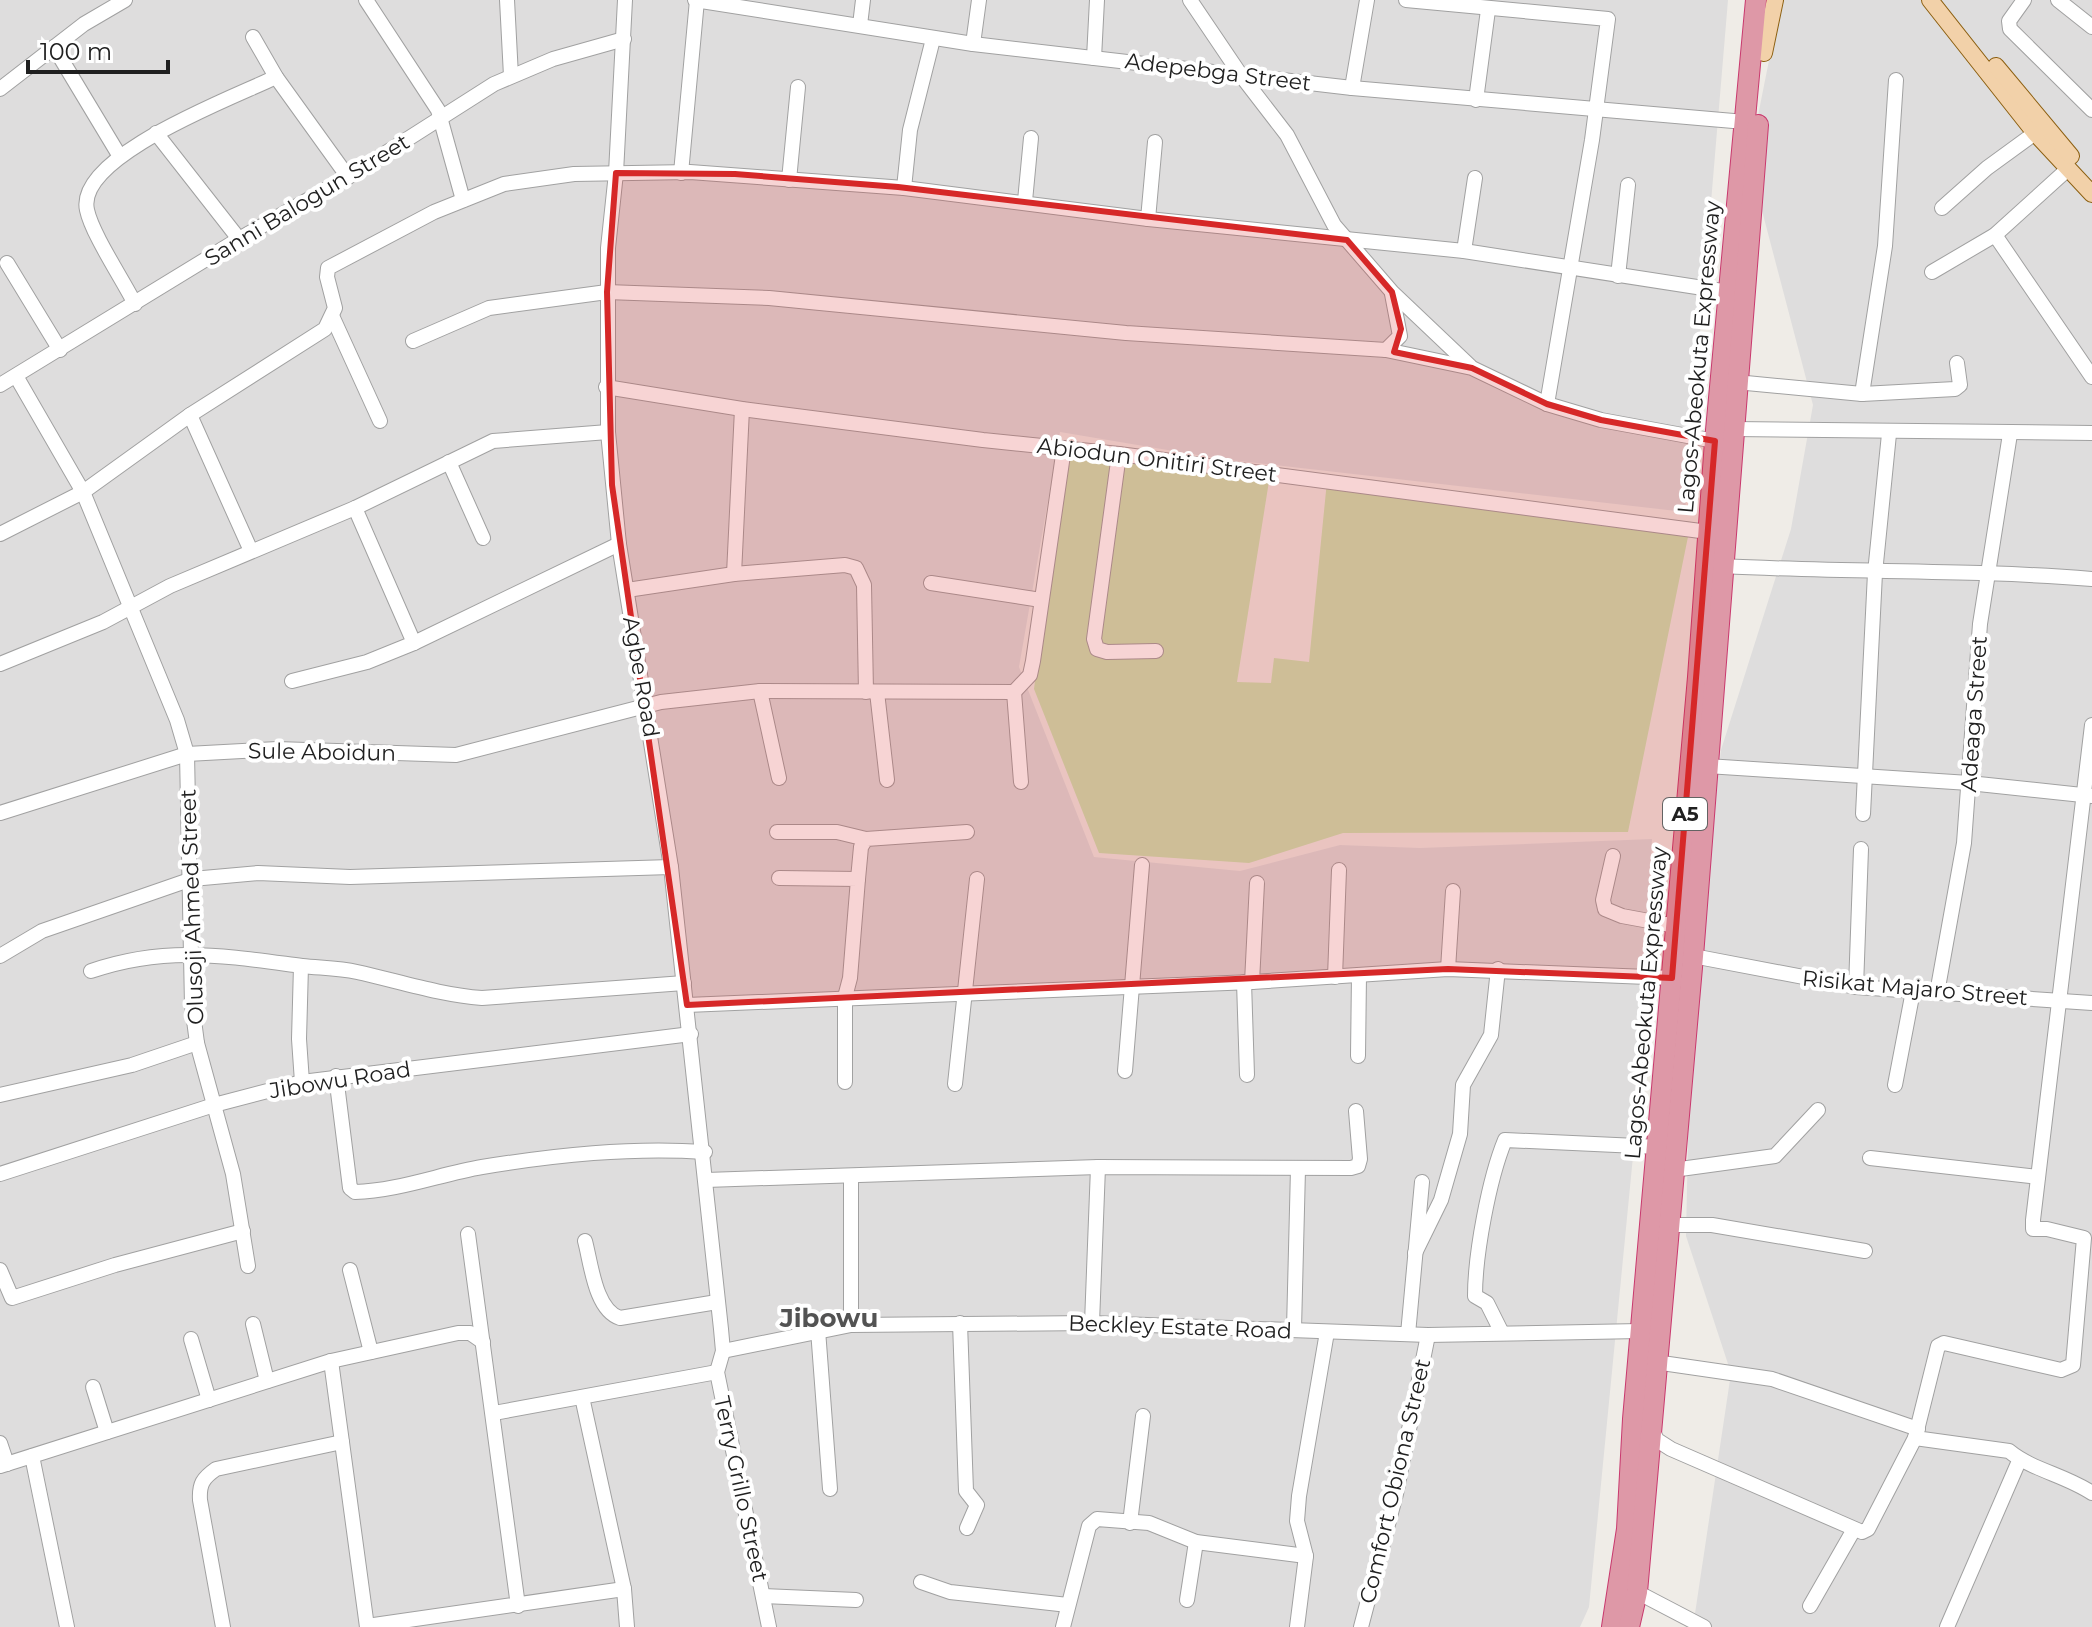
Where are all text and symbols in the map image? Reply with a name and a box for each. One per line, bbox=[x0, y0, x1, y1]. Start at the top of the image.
scale bar bbox=[28, 24, 168, 74]
text: 100 m bbox=[40, 37, 112, 66]
street label: Adepebga Street bbox=[1123, 47, 1313, 97]
street label: Sanni Balogun Street bbox=[200, 128, 414, 272]
street label: Lagos-Abeokuta Expressway bbox=[1672, 199, 1726, 515]
street label: Abiodun Onitiri Street bbox=[1036, 432, 1279, 488]
street label: Agbe Road bbox=[617, 614, 665, 740]
street label: Adeaga Street bbox=[1955, 635, 1993, 793]
street label: Sule Aboidun bbox=[248, 737, 396, 767]
street label: Olusoji Ahmed Street bbox=[174, 789, 210, 1025]
road number: A5 bbox=[1663, 798, 1707, 830]
street label: Lagos-Abeokuta Expressway bbox=[1619, 845, 1673, 1161]
street label: Risikat Majaro Street bbox=[1801, 965, 2029, 1011]
street label: Jibowu Road bbox=[266, 1056, 413, 1105]
district label: Jibowu bbox=[779, 1302, 878, 1334]
street label: Beckley Estate Road bbox=[1068, 1310, 1292, 1344]
street label: Comfort Obiona Street bbox=[1354, 1356, 1436, 1606]
street label: Terry Grillo Street bbox=[708, 1394, 774, 1584]

